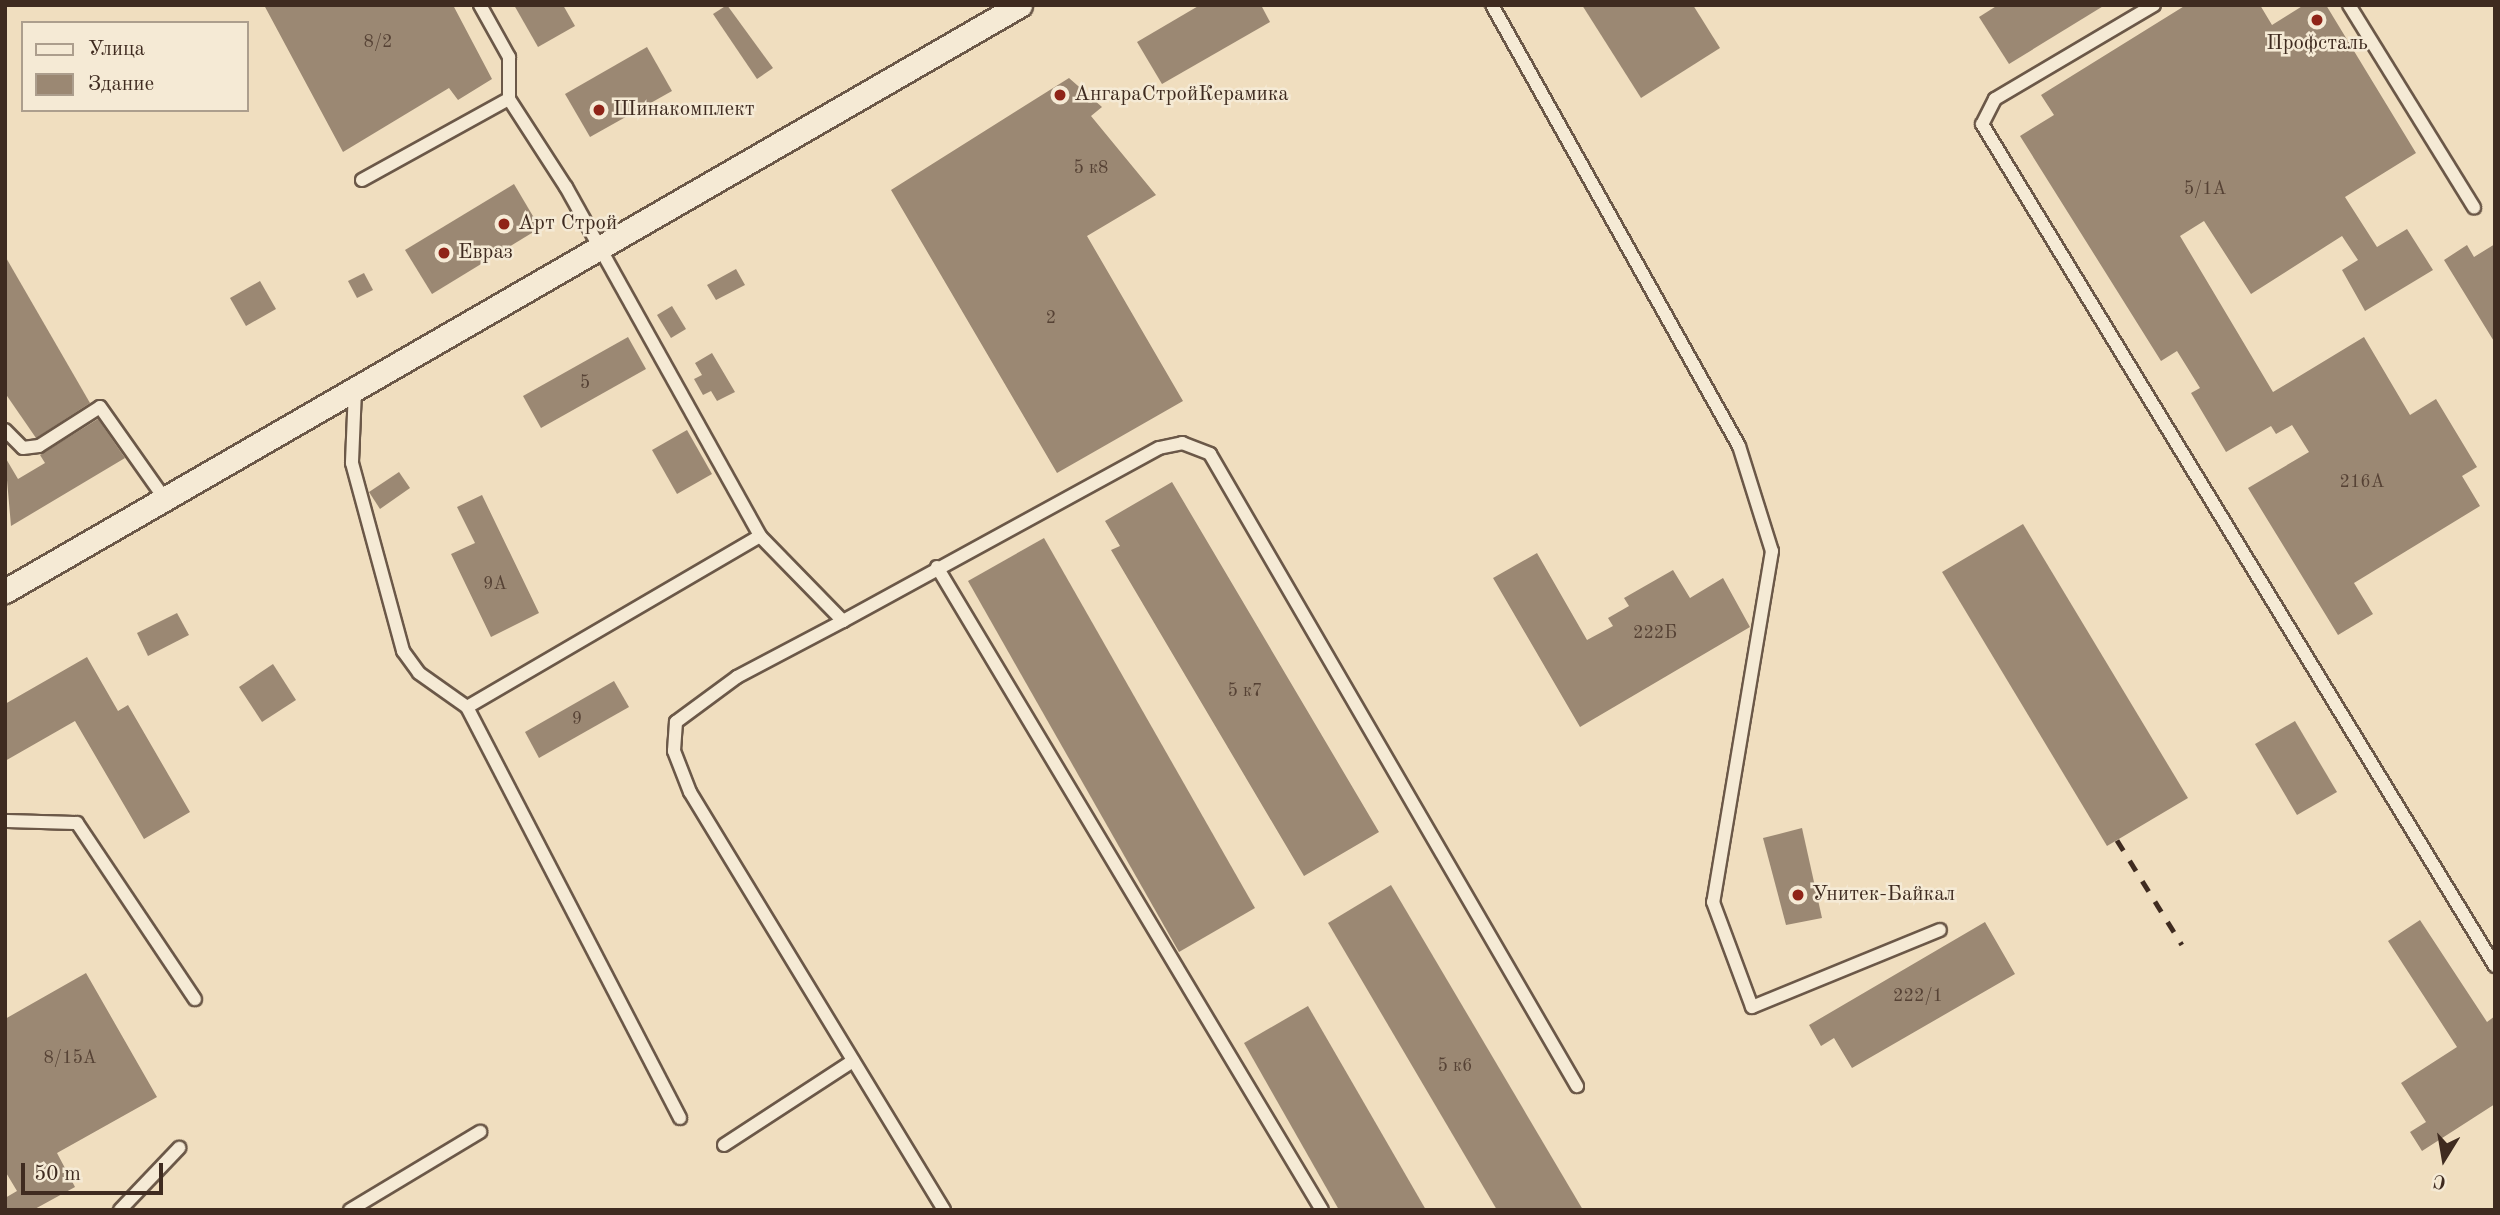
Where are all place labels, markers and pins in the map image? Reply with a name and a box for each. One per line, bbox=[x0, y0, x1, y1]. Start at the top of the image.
marker: Профсталь bbox=[2309, 12, 2325, 28]
place label: Профсталь bbox=[2266, 31, 2368, 57]
place label: АнгараСтройКерамика bbox=[1074, 82, 1289, 108]
marker: АнгараСтройКерамика bbox=[1052, 87, 1068, 103]
place label: Шинакомплект bbox=[613, 97, 755, 123]
marker: Шинакомплект bbox=[591, 102, 607, 118]
place label: Арт Строй bbox=[518, 211, 617, 237]
marker: Арт Строй bbox=[496, 216, 512, 232]
place label: Евраз bbox=[458, 240, 513, 266]
marker: Евраз bbox=[436, 245, 452, 261]
place label: Унитек-Байкал bbox=[1812, 882, 1955, 908]
marker: Унитек-Байкал bbox=[1790, 887, 1806, 903]

